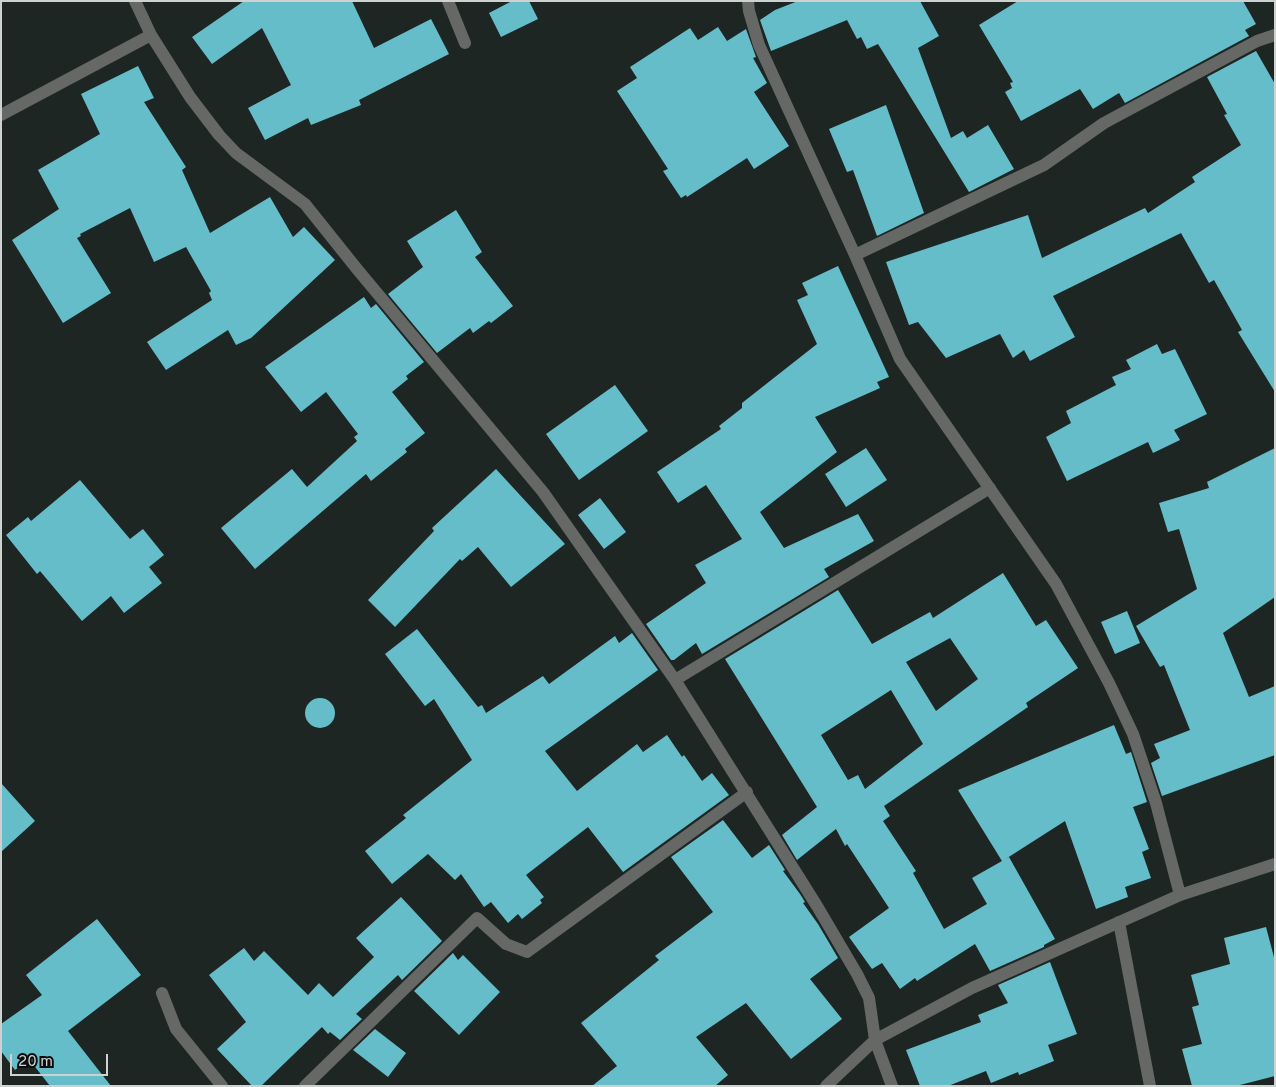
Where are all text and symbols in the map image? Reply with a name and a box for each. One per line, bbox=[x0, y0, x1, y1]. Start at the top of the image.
scale bar bbox=[12, 1044, 110, 1076]
text: 20 m bbox=[18, 1053, 53, 1072]

